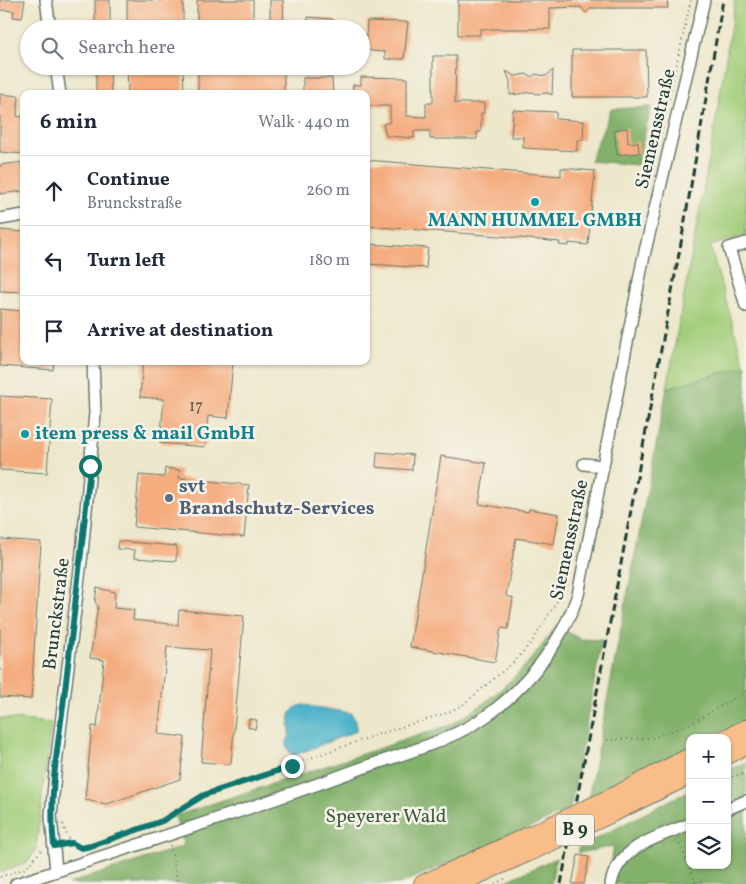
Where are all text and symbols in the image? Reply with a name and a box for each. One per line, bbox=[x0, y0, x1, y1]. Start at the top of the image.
search box bbox=[20, 20, 370, 75]
icon: search bbox=[38, 34, 66, 62]
text: Search here bbox=[78, 35, 175, 61]
street label: Siemensstraße bbox=[629, 66, 683, 192]
text: 6 min bbox=[40, 108, 97, 137]
text: Walk · 440 m bbox=[258, 112, 350, 134]
text: Continue bbox=[87, 167, 170, 193]
icon: ahead bbox=[40, 177, 68, 205]
text: 260 m bbox=[306, 180, 350, 202]
text: Brunckstraße bbox=[87, 193, 182, 215]
marker: MANN HUMMEL GMBH bbox=[529, 196, 541, 208]
place label: MANN HUMMEL GMBH bbox=[428, 208, 642, 234]
icon: left bbox=[40, 247, 68, 275]
text: Turn left bbox=[87, 248, 166, 274]
text: 180 m bbox=[309, 250, 350, 272]
icon: arrive bbox=[40, 317, 68, 345]
text: Arrive at destination bbox=[87, 318, 273, 344]
house number: 17 bbox=[189, 396, 203, 418]
place label: item press & mail GmbH bbox=[35, 421, 255, 447]
marker: item press & mail GmbH bbox=[19, 428, 31, 440]
route start bbox=[79, 455, 102, 478]
place label: svt Brandschutz-Services bbox=[179, 474, 375, 522]
street label: Siemensstraße bbox=[544, 477, 596, 603]
marker: svt Brandschutz-Services bbox=[163, 492, 175, 504]
street label: Brunckstraße bbox=[37, 556, 77, 672]
map controls bbox=[686, 734, 731, 869]
button: + bbox=[686, 734, 731, 779]
route end bbox=[281, 755, 304, 778]
button: − bbox=[686, 779, 731, 824]
park label: Speyerer Wald bbox=[325, 804, 447, 830]
road number: B 9 bbox=[556, 814, 594, 846]
button: layers bbox=[686, 824, 731, 869]

